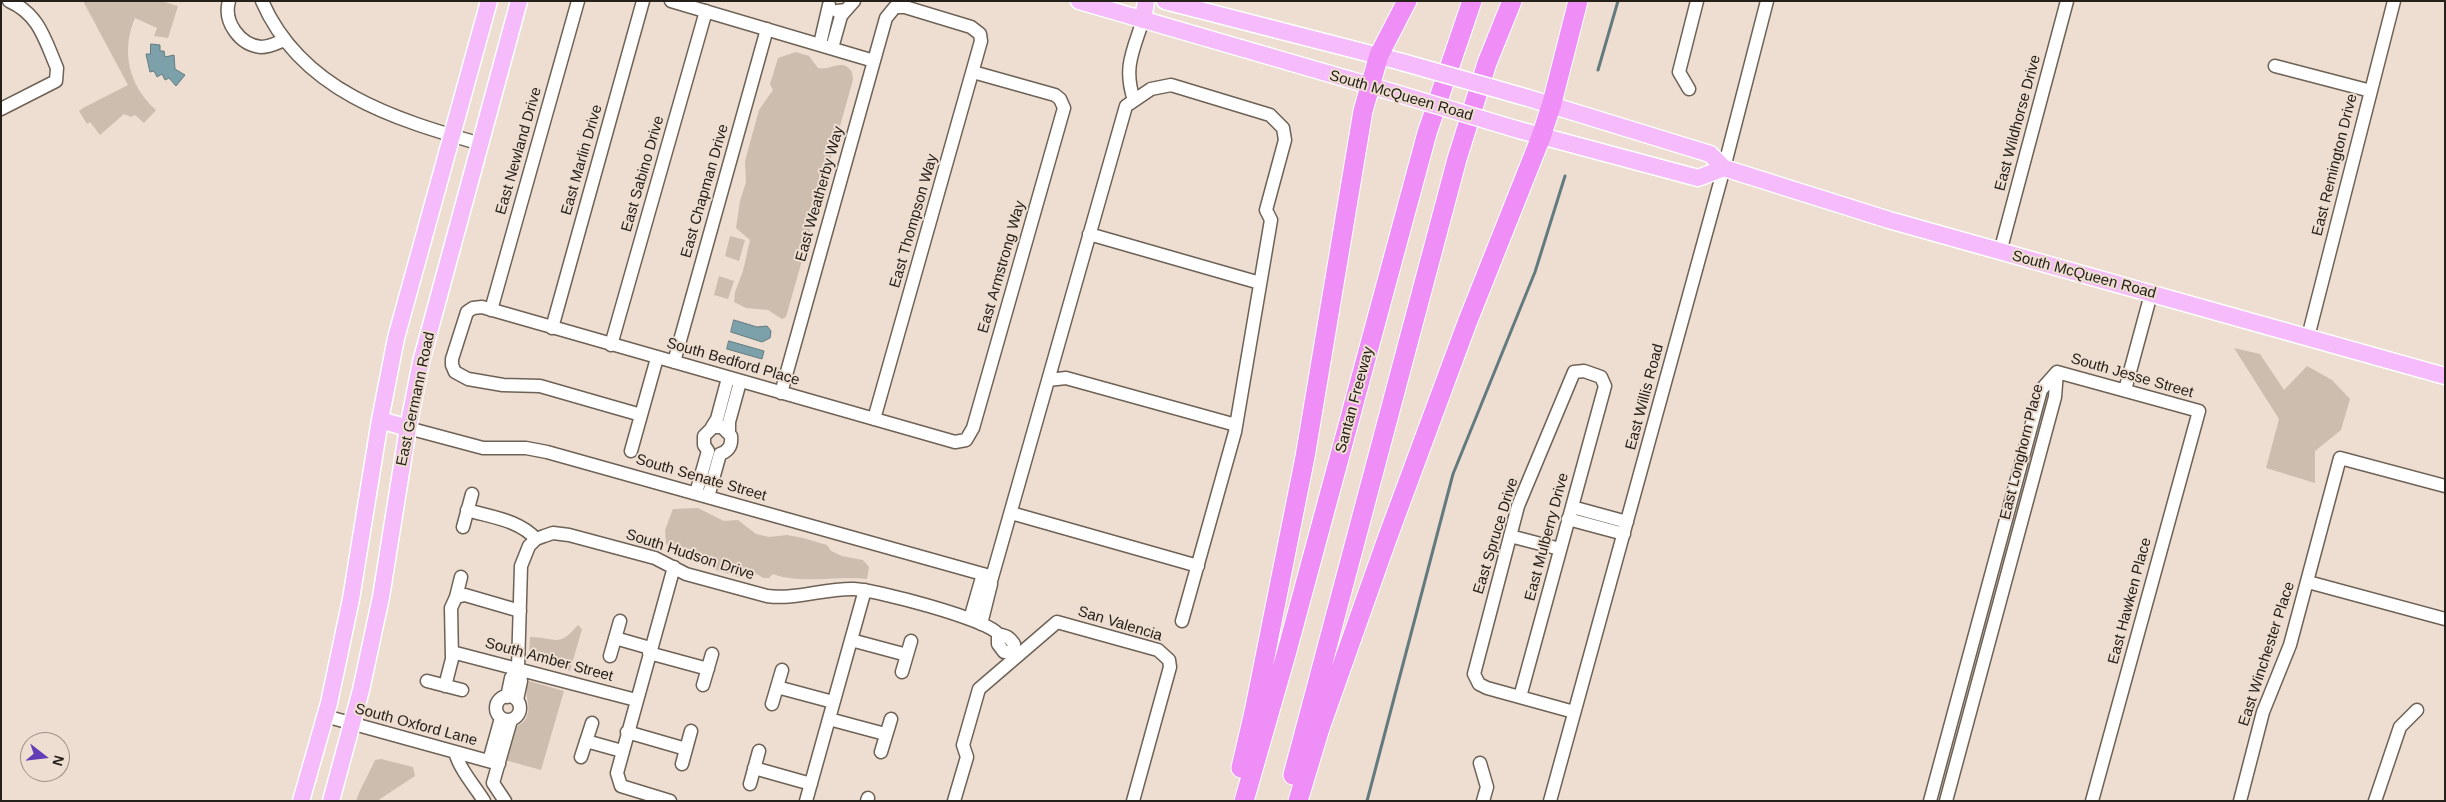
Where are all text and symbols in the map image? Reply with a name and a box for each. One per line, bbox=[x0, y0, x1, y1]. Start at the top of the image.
street label: East Wildhorse Drive bbox=[1991, 53, 2045, 193]
street label: South McQueen Road bbox=[1327, 67, 1475, 125]
street label: East Newland Drive bbox=[492, 85, 546, 217]
street label: East Remington Drive bbox=[2309, 92, 2361, 238]
street label: East Marlin Drive bbox=[558, 103, 606, 217]
street label: East Sabino Drive bbox=[618, 114, 668, 234]
street label: East Chapman Drive bbox=[677, 122, 733, 260]
street label: East Weatherby Way bbox=[792, 124, 848, 264]
street label: East Thompson Way bbox=[886, 152, 942, 290]
street label: East Armstrong Way bbox=[974, 199, 1030, 335]
street label: South McQueen Road bbox=[2010, 247, 2158, 303]
street label: East Germann Road bbox=[393, 330, 439, 468]
street label: South Bedford Place bbox=[664, 334, 802, 390]
street label: East Willis Road bbox=[1622, 342, 1668, 452]
street label: Santan Freeway bbox=[1332, 345, 1378, 455]
street label: South Jesse Street bbox=[2069, 350, 2195, 402]
street label: East Longhorn Place bbox=[1996, 382, 2048, 522]
street label: South Senate Street bbox=[634, 451, 768, 505]
street label: East Mulberry Drive bbox=[1521, 471, 1573, 603]
street label: East Spruce Drive bbox=[1470, 476, 1522, 596]
street label: South Hudson Drive bbox=[623, 526, 757, 584]
street label: East Hawken Place bbox=[2104, 536, 2156, 666]
street label: East Winchester Place bbox=[2235, 579, 2299, 729]
street label: San Valencia bbox=[1076, 603, 1164, 645]
street label: South Amber Street bbox=[483, 634, 615, 686]
street label: South Oxford Lane bbox=[353, 700, 479, 750]
north arrow bbox=[20, 732, 70, 782]
text: N bbox=[49, 754, 68, 768]

